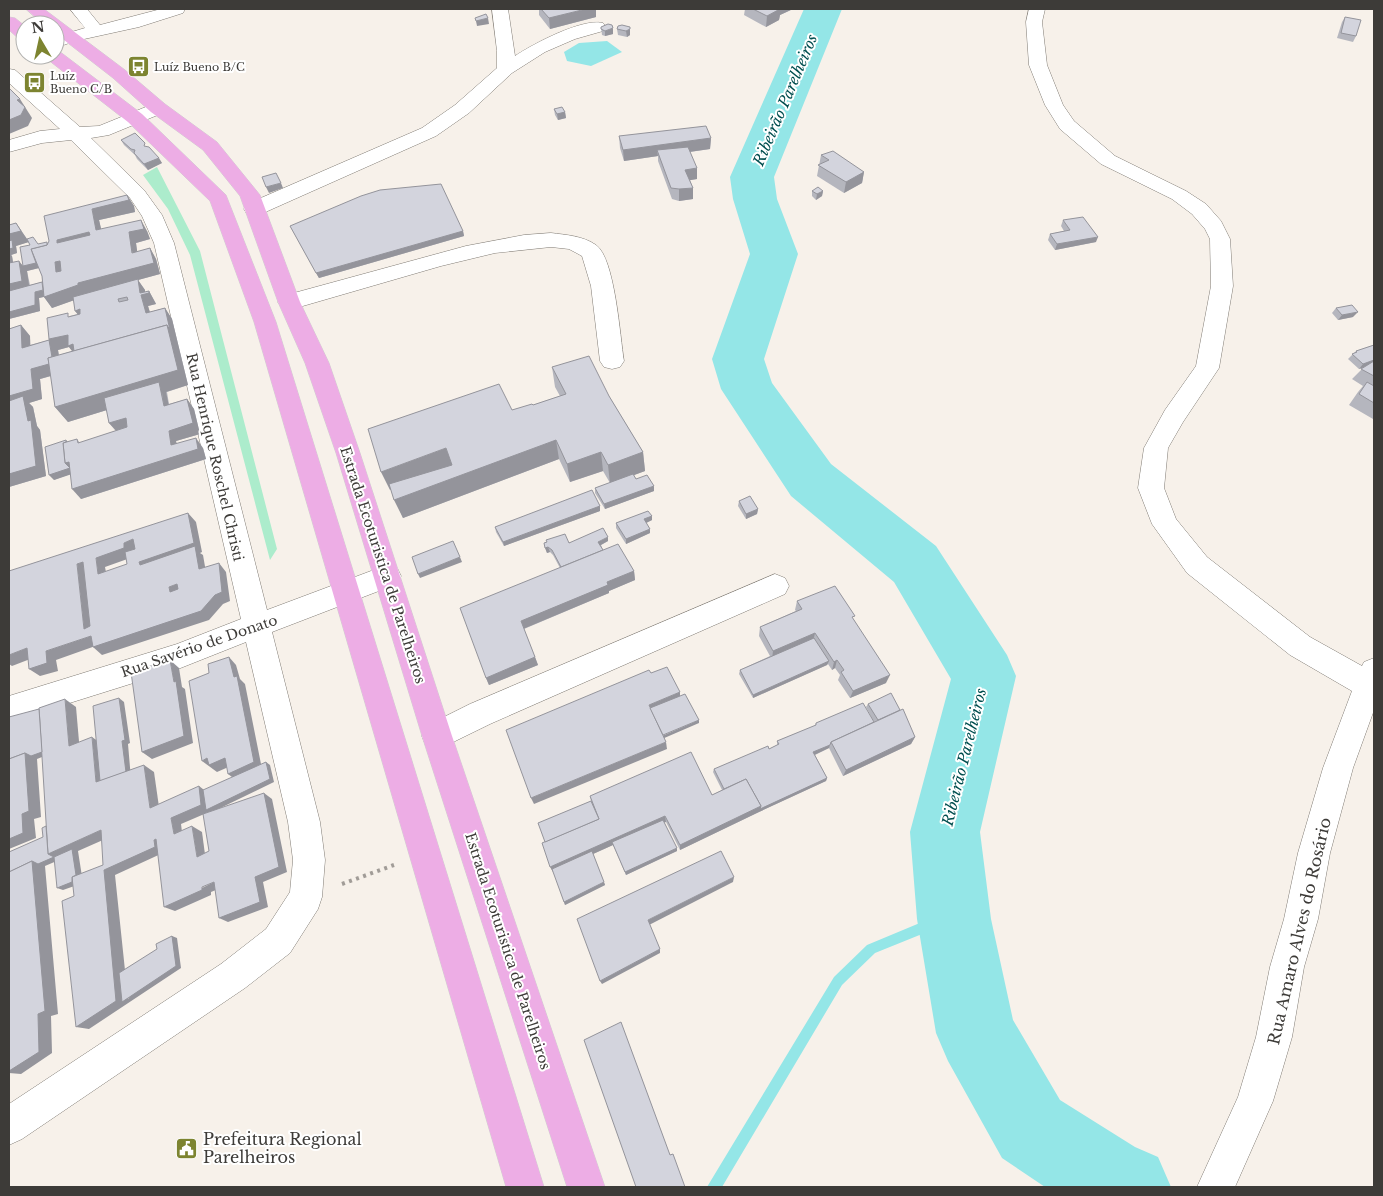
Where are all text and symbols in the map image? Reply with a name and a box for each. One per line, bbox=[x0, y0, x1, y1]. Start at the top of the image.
north arrow bbox=[15, 15, 65, 65]
text: N bbox=[30, 17, 46, 37]
water label: Ribeirão Parelheiros bbox=[748, 31, 821, 170]
bus stop icon: Luíz Bueno B/C bbox=[126, 55, 150, 79]
place label: Luíz Bueno B/C bbox=[154, 60, 245, 74]
place label: Luíz Bueno C/B bbox=[50, 69, 112, 96]
bus stop icon: Luíz Bueno C/B bbox=[22, 70, 46, 94]
street label: Rua Henrique Roschel Christi bbox=[182, 351, 248, 563]
street label: Estrada Ecoturistica de Parelheiros bbox=[336, 444, 430, 686]
street label: Rua Savério de Donato bbox=[118, 611, 280, 681]
water label: Ribeirão Parelheiros bbox=[937, 686, 990, 829]
street label: Rua Amaro Alves do Rosário bbox=[1263, 815, 1335, 1047]
street label: Estrada Ecoturistica de Parelheiros bbox=[461, 830, 555, 1072]
place label: Prefeitura Regional Parelheiros bbox=[203, 1129, 362, 1167]
public building icon: Prefeitura Regional Parelheiros bbox=[175, 1136, 199, 1160]

